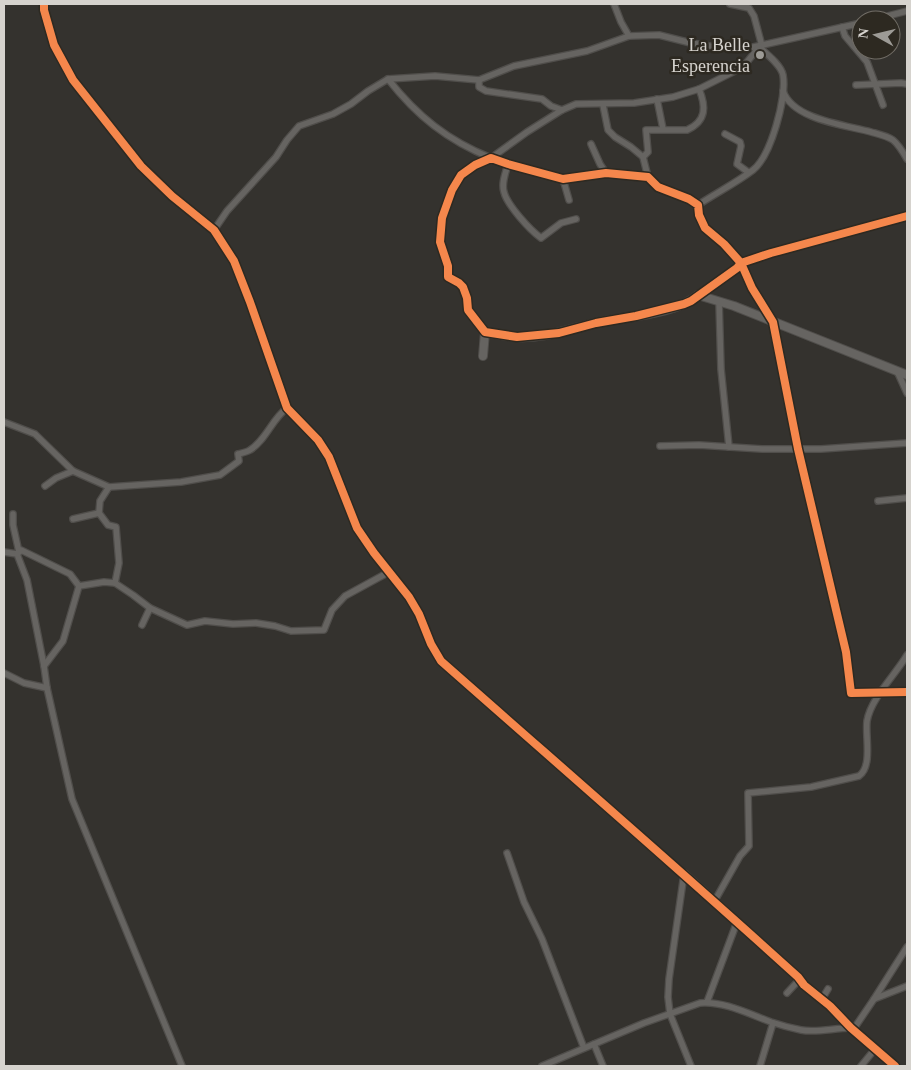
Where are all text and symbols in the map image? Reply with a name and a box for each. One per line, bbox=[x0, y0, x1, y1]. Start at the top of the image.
north arrow bbox=[851, 10, 901, 60]
text: N bbox=[855, 27, 872, 39]
place label: La Belle Esperencia bbox=[671, 35, 750, 76]
marker: La Belle Esperencia bbox=[754, 49, 766, 61]

